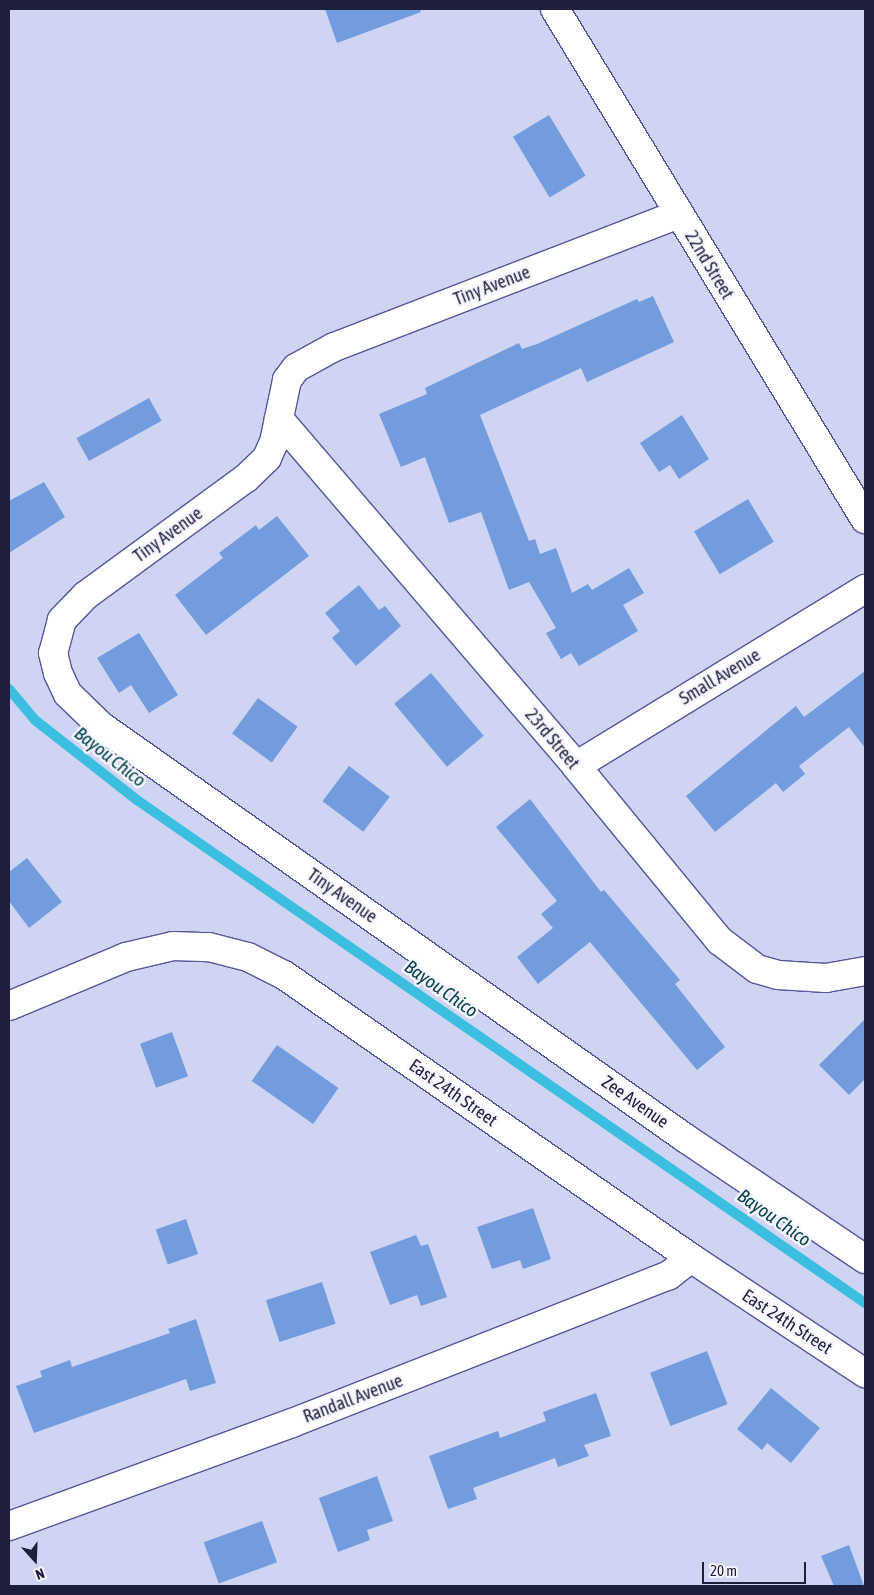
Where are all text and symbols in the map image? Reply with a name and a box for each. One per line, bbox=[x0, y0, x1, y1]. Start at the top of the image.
street label: 22nd Street bbox=[680, 227, 738, 303]
street label: Tiny Avenue bbox=[451, 262, 533, 310]
street label: Tiny Avenue bbox=[129, 503, 207, 567]
street label: Small Avenue bbox=[676, 644, 764, 710]
street label: 23rd Street bbox=[520, 704, 584, 774]
water label: Bayou Chico bbox=[70, 722, 150, 792]
street label: Tiny Avenue bbox=[303, 864, 381, 928]
water label: Bayou Chico bbox=[400, 955, 482, 1023]
street label: East 24th Street bbox=[405, 1055, 501, 1131]
street label: Zee Avenue bbox=[597, 1071, 673, 1133]
water label: Bayou Chico bbox=[733, 1184, 815, 1252]
street label: East 24th Street bbox=[738, 1285, 836, 1359]
street label: Randall Avenue bbox=[300, 1370, 406, 1428]
north arrow bbox=[10, 1535, 60, 1585]
scale bar bbox=[704, 1552, 808, 1584]
text: 20 m bbox=[710, 1562, 737, 1579]
text: N bbox=[34, 1565, 47, 1583]

